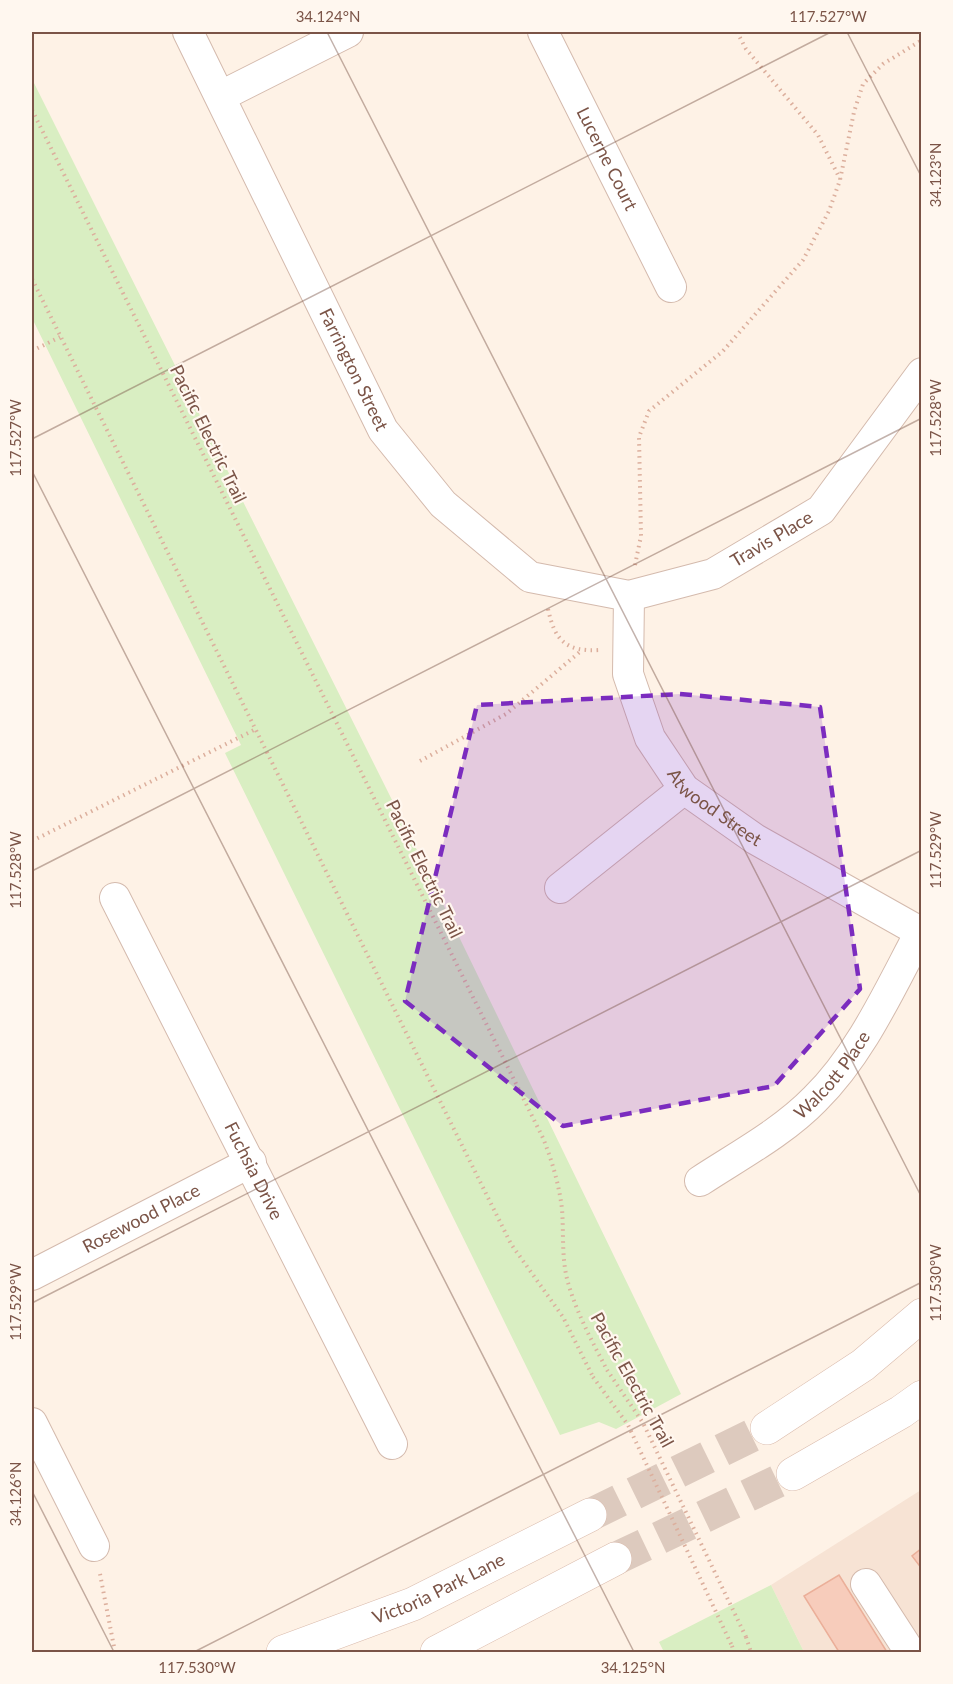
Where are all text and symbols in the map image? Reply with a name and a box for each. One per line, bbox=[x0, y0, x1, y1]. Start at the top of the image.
text: 34.124°N bbox=[296, 7, 360, 25]
text: 117.527°W bbox=[789, 7, 867, 25]
street label: Lucerne Court bbox=[573, 103, 643, 214]
text: 34.123°N bbox=[926, 143, 944, 207]
street label: Farrington Street bbox=[315, 304, 394, 434]
street label: Pacific Electric Trail bbox=[166, 361, 252, 506]
text: 117.528°W bbox=[926, 379, 944, 457]
text: 117.527°W bbox=[6, 399, 24, 477]
street label: Travis Place bbox=[726, 505, 816, 571]
street label: Atwood Street bbox=[663, 764, 766, 851]
street label: Pacific Electric Trail bbox=[382, 796, 468, 941]
text: 117.529°W bbox=[926, 811, 944, 889]
text: 117.528°W bbox=[6, 831, 24, 909]
street label: Walcott Place bbox=[789, 1027, 874, 1123]
street label: Fuchsia Drive bbox=[220, 1118, 288, 1223]
street label: Rosewood Place bbox=[78, 1178, 203, 1257]
text: 117.530°W bbox=[926, 1244, 944, 1322]
text: 117.529°W bbox=[6, 1263, 24, 1341]
street label: Pacific Electric Trail bbox=[587, 1308, 679, 1451]
text: 34.126°N bbox=[6, 1462, 24, 1526]
street label: Victoria Park Lane bbox=[369, 1548, 508, 1628]
text: 117.530°W bbox=[158, 1658, 236, 1676]
text: 34.125°N bbox=[601, 1658, 665, 1676]

